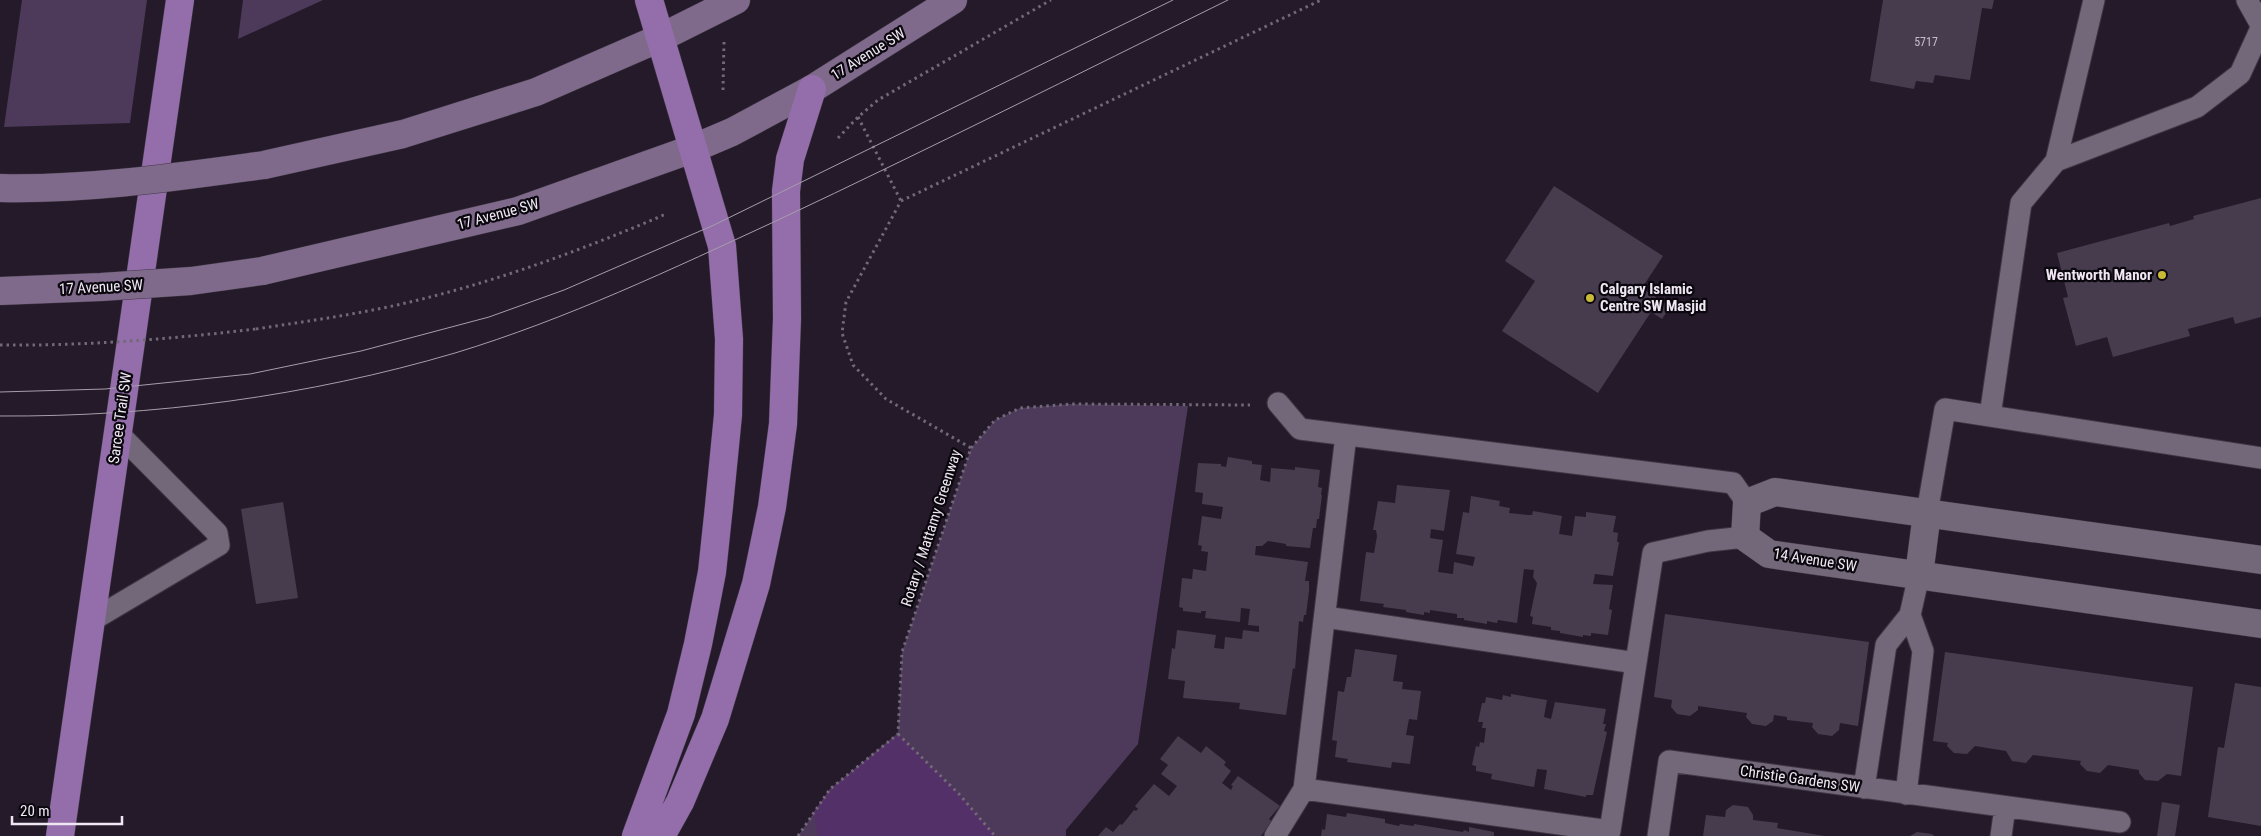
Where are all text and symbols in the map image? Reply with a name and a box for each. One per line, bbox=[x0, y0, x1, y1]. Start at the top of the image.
street label: 17 Avenue SW bbox=[828, 24, 909, 84]
house number: 5717 bbox=[1914, 35, 1938, 49]
street label: 17 Avenue SW bbox=[455, 194, 541, 234]
place label: Wentworth Manor bbox=[2046, 266, 2152, 284]
marker: Wentworth Manor bbox=[2156, 269, 2168, 281]
street label: 17 Avenue SW bbox=[59, 276, 144, 298]
place label: Calgary Islamic Centre SW Masjid bbox=[1600, 280, 1706, 315]
marker: Calgary Islamic Centre SW Masjid bbox=[1584, 292, 1596, 304]
street label: Sarcee Trail SW bbox=[105, 371, 135, 465]
street label: Rotary / Mattamy Greenway bbox=[897, 447, 965, 609]
street label: 14 Avenue SW bbox=[1772, 545, 1858, 576]
street label: Christie Gardens SW bbox=[1739, 762, 1862, 796]
scale bar bbox=[12, 794, 122, 826]
text: 20 m bbox=[20, 802, 50, 820]

